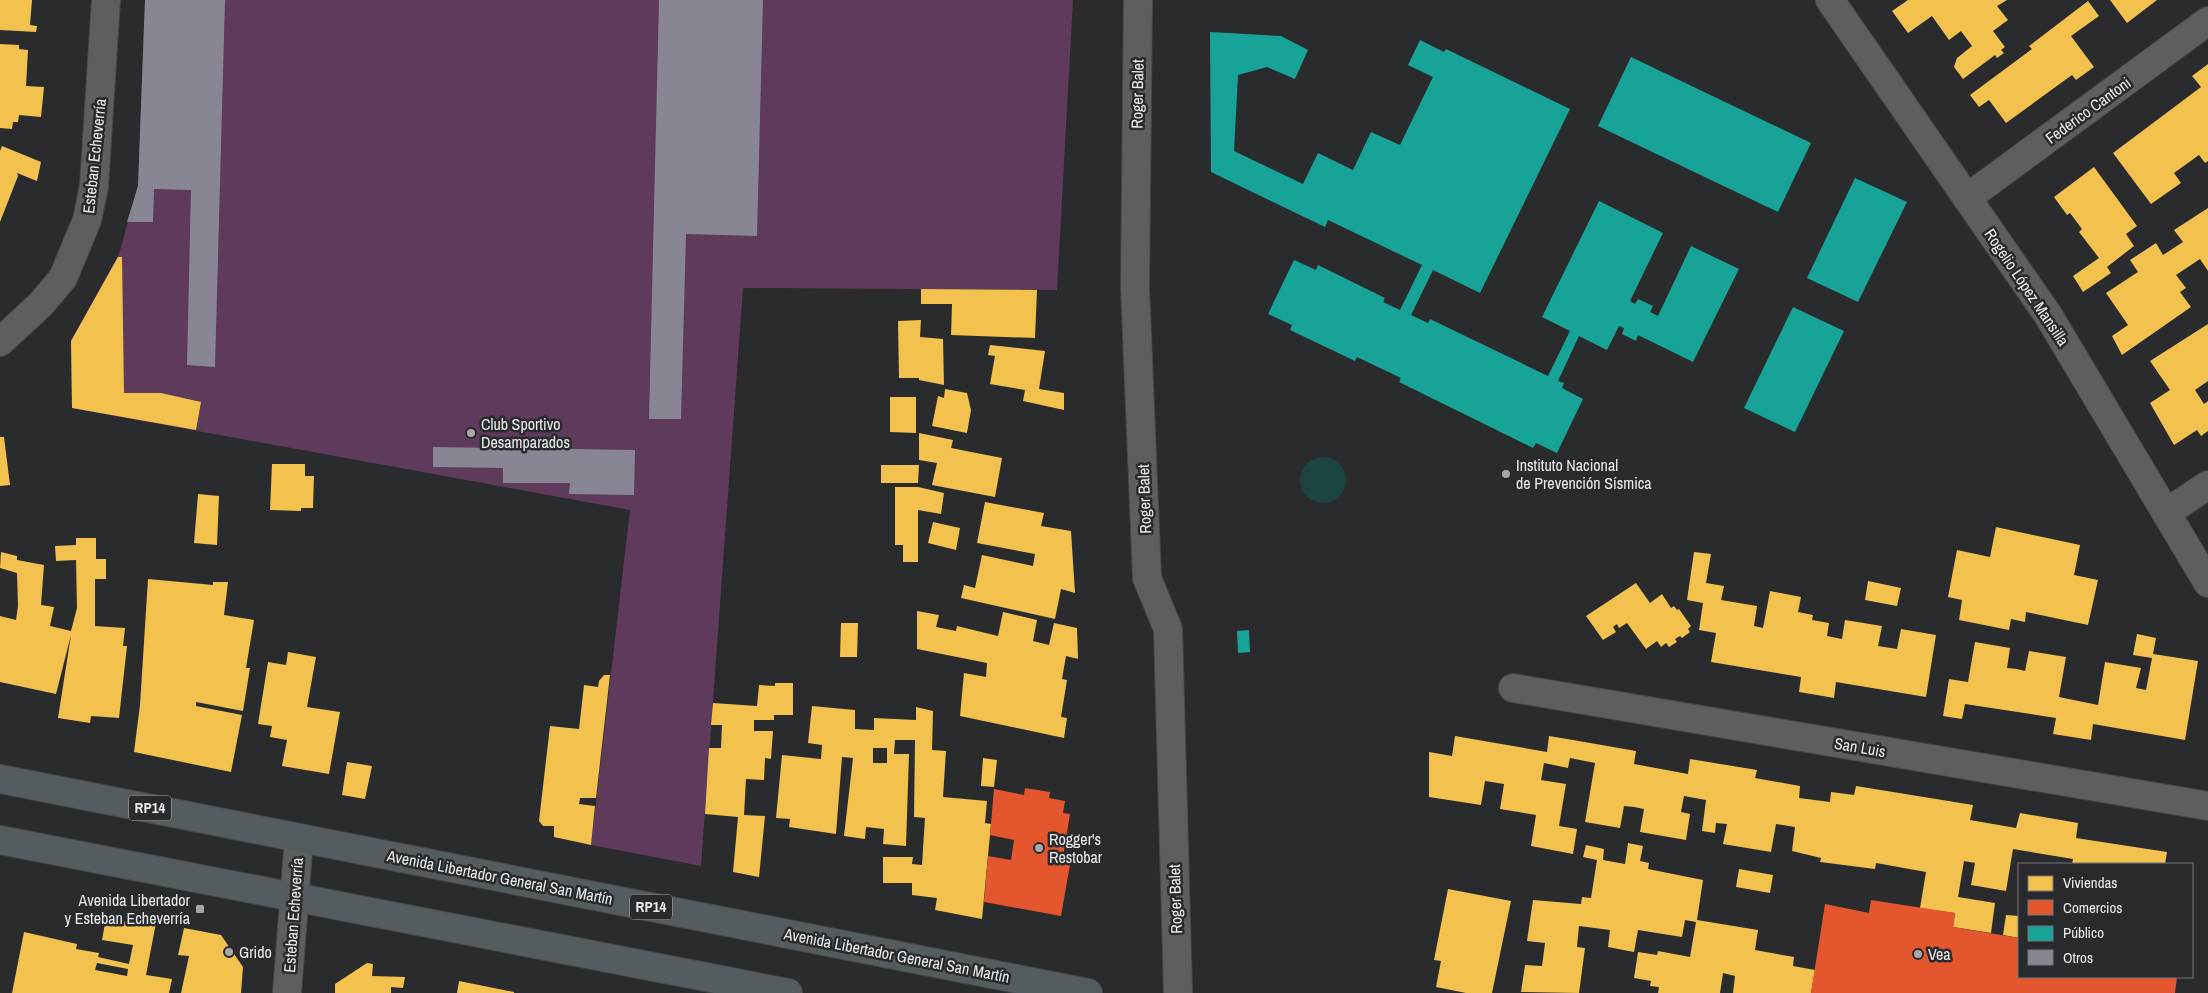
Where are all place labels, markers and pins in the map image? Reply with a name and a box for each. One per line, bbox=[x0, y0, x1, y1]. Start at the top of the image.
place label: Club Sportivo Desamparados bbox=[481, 413, 570, 453]
marker: Club Sportivo Desamparados bbox=[465, 427, 477, 439]
place label: Instituto Nacional de Prevención Sísmica bbox=[1516, 454, 1652, 494]
marker: Instituto Nacional de Prevención Sísmica bbox=[1500, 468, 1512, 480]
place label: Rogger's Restobar bbox=[1049, 828, 1103, 868]
marker: Rogger's Restobar bbox=[1033, 842, 1045, 854]
place label: Avenida Libertador y Esteban Echeverría bbox=[65, 889, 191, 929]
marker: Avenida Libertador y Esteban Echeverría bbox=[194, 903, 206, 915]
place label: Grido bbox=[239, 941, 272, 963]
place label: Vea bbox=[1928, 943, 1951, 965]
marker: Grido bbox=[223, 946, 235, 958]
marker: Vea bbox=[1912, 948, 1924, 960]

